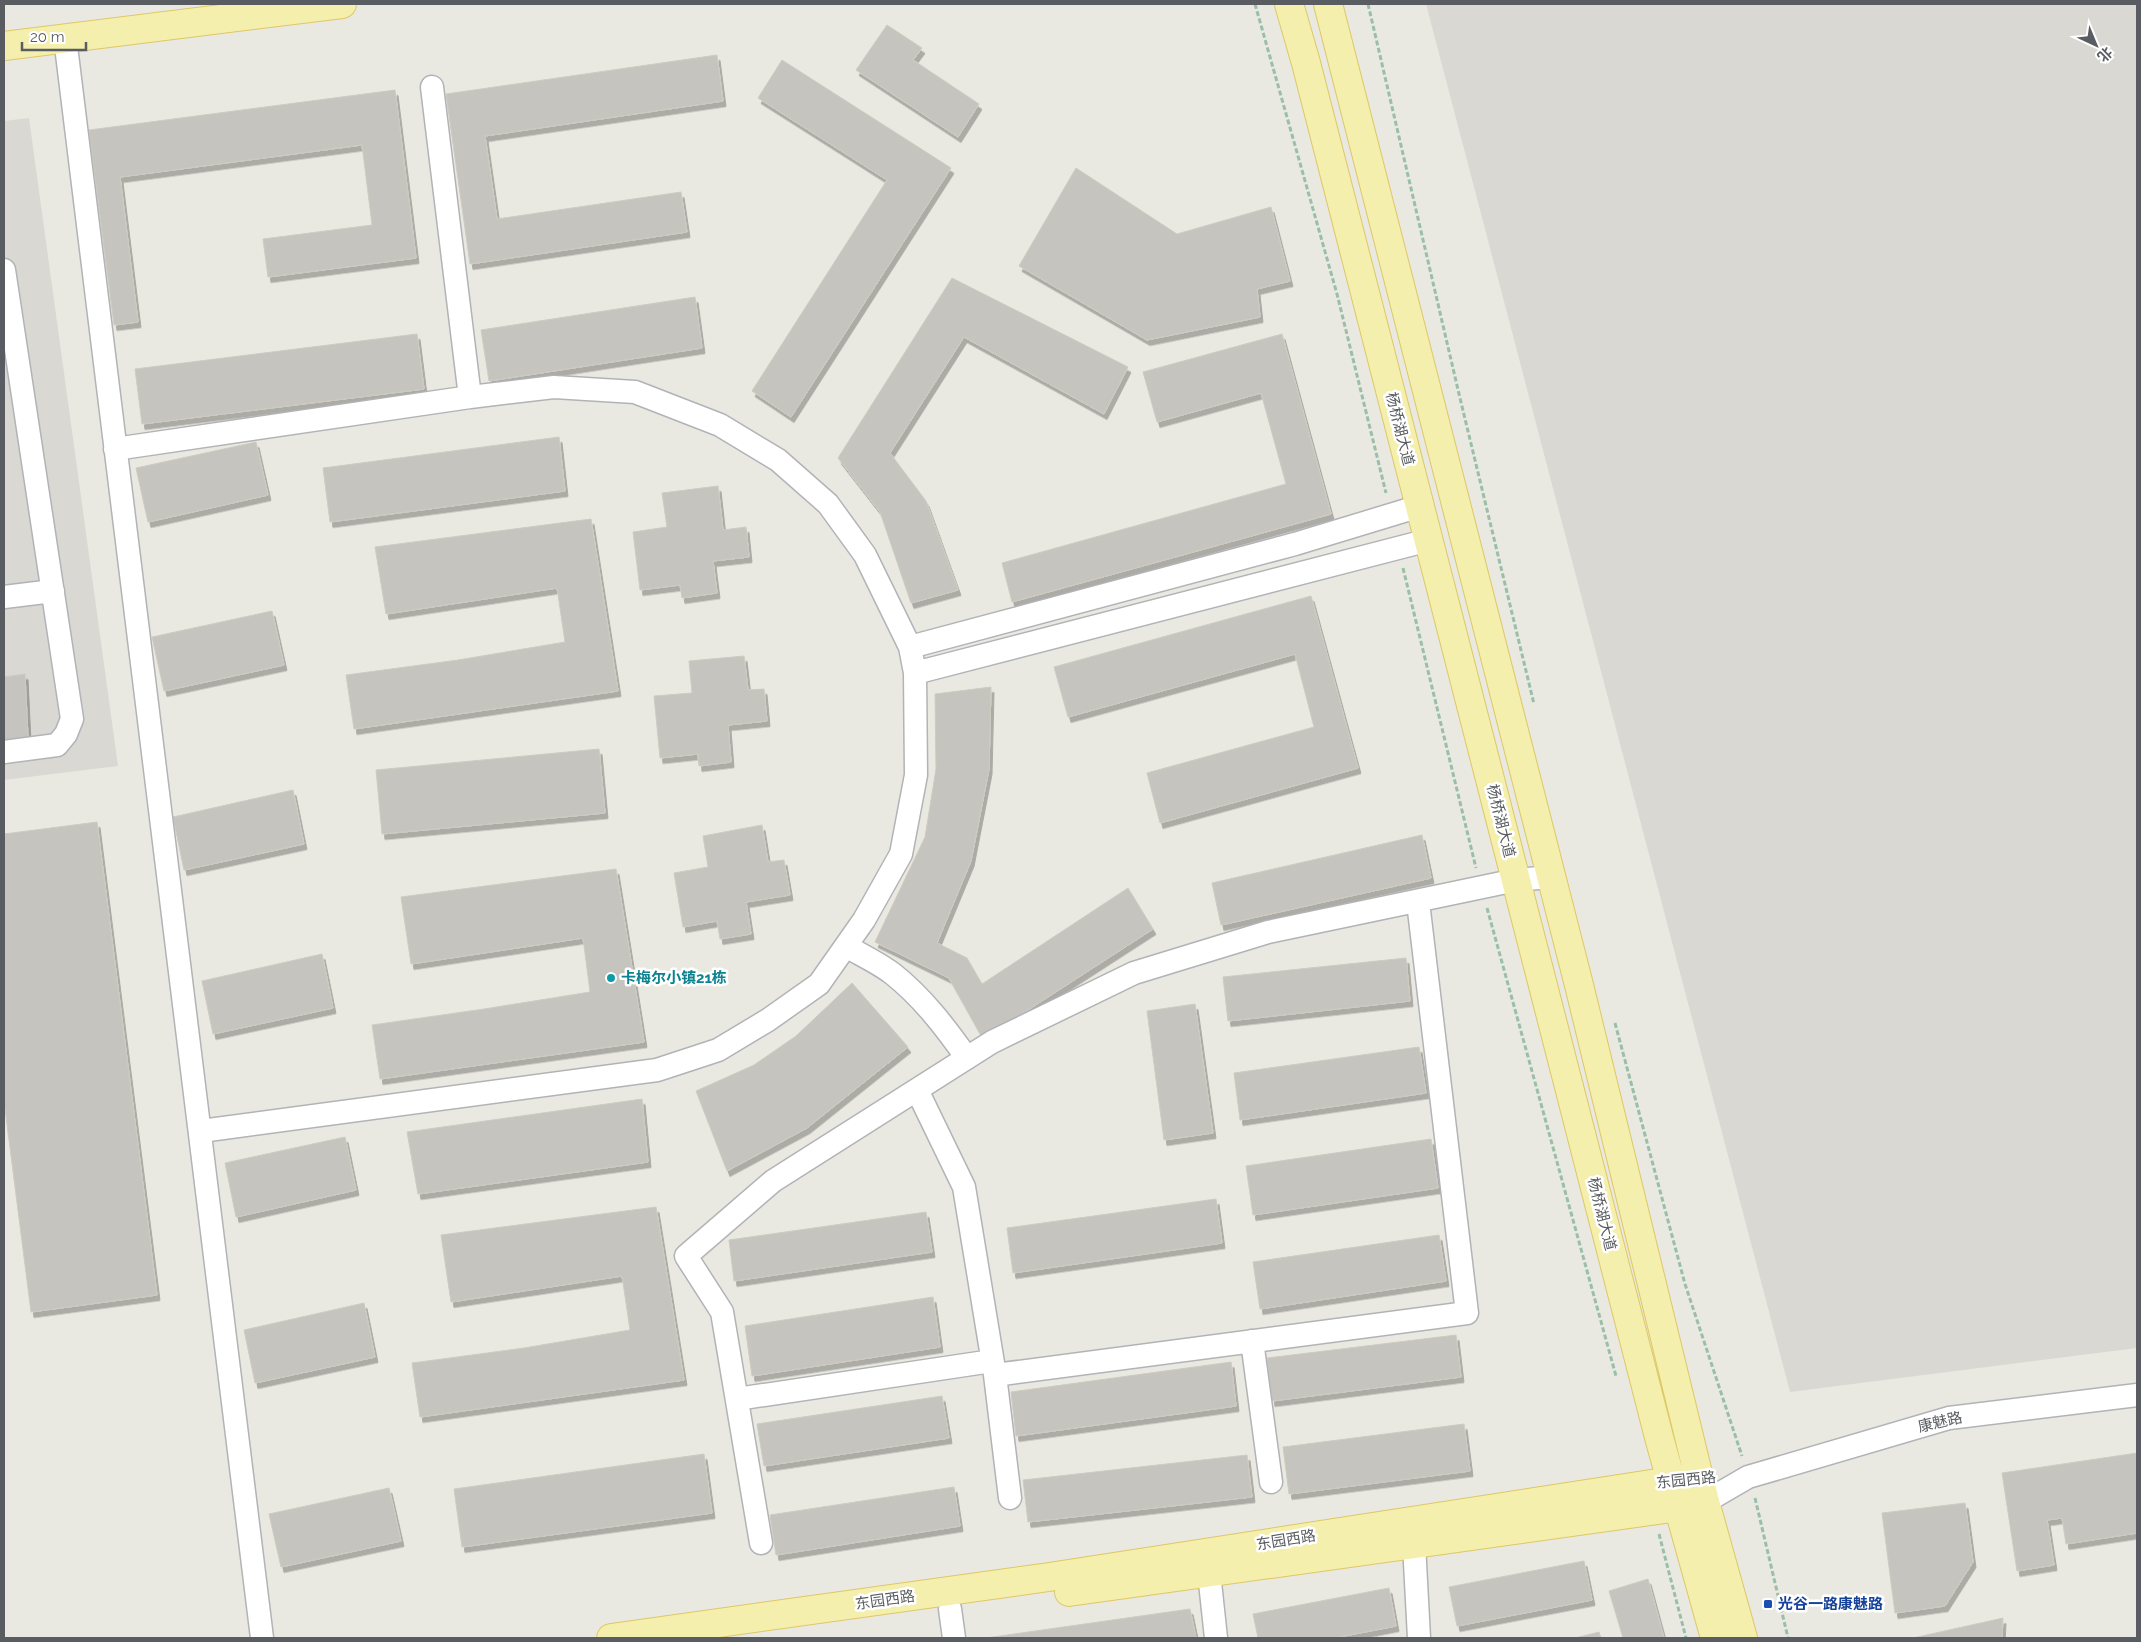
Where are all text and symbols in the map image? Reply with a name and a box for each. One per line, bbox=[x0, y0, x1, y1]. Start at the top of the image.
scale bar bbox=[22, 20, 86, 52]
north arrow bbox=[2071, 20, 2121, 70]
text: 20 m bbox=[30, 28, 65, 46]
text: 北 bbox=[2094, 44, 2116, 65]
street label: 杨桥湖大道 bbox=[1382, 390, 1418, 468]
street label: 杨桥湖大道 bbox=[1483, 782, 1519, 860]
place label: 卡梅尔小镇21栋 bbox=[621, 969, 727, 987]
marker: 卡梅尔小镇21栋 bbox=[605, 972, 617, 984]
street label: 杨桥湖大道 bbox=[1584, 1175, 1620, 1253]
street label: 康魅路 bbox=[1916, 1408, 1964, 1436]
street label: 东园西路 bbox=[1655, 1468, 1717, 1492]
street label: 东园西路 bbox=[1255, 1526, 1317, 1554]
street label: 东园西路 bbox=[854, 1587, 916, 1613]
place label: 光谷一路康魅路 bbox=[1778, 1595, 1883, 1613]
marker: 光谷一路康魅路 bbox=[1762, 1598, 1774, 1610]

